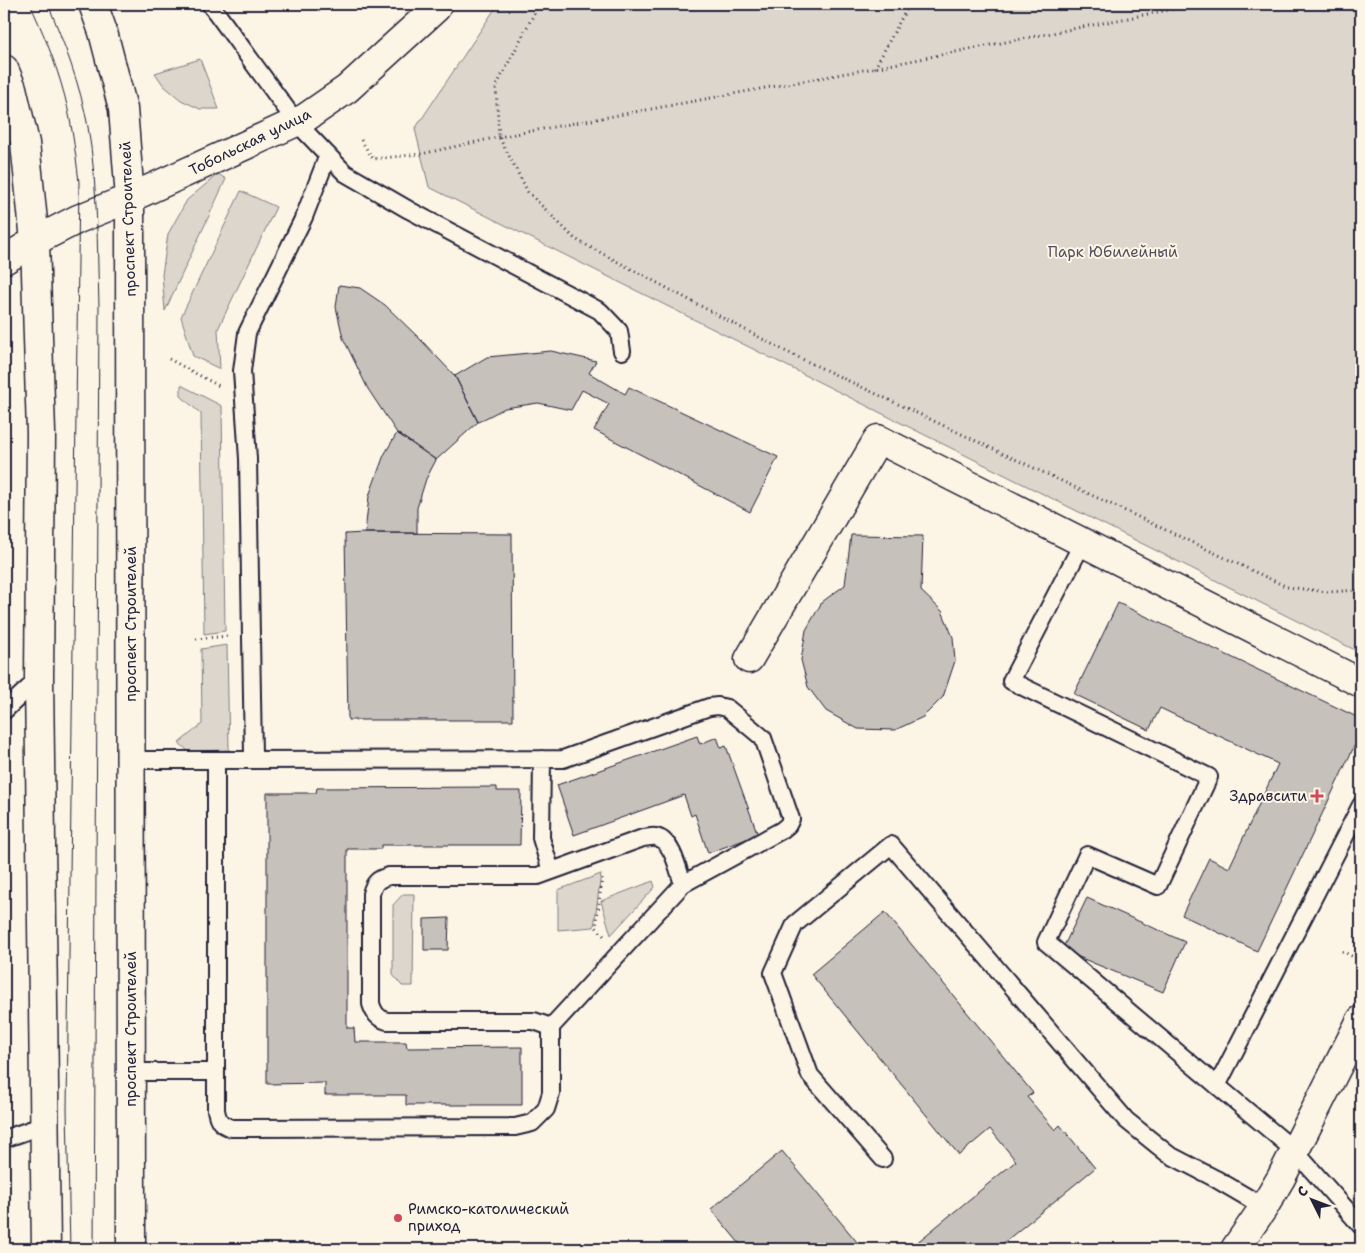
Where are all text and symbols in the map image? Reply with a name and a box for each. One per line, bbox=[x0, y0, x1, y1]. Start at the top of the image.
street label: Тобольская улица bbox=[186, 103, 315, 180]
street label: проспект Строителей bbox=[115, 141, 141, 297]
park label: Парк Юбилейный bbox=[1048, 242, 1178, 262]
street label: проспект Строителей bbox=[121, 546, 141, 702]
place label: Здравсити bbox=[1230, 786, 1307, 806]
marker: Здравсити bbox=[1311, 790, 1323, 802]
street label: проспект Строителей bbox=[121, 951, 141, 1107]
north arrow bbox=[1288, 1176, 1338, 1226]
text: С bbox=[1293, 1182, 1312, 1201]
place label: Римско-католический приход bbox=[408, 1199, 569, 1236]
marker: Римско-католический приход bbox=[392, 1212, 404, 1224]

